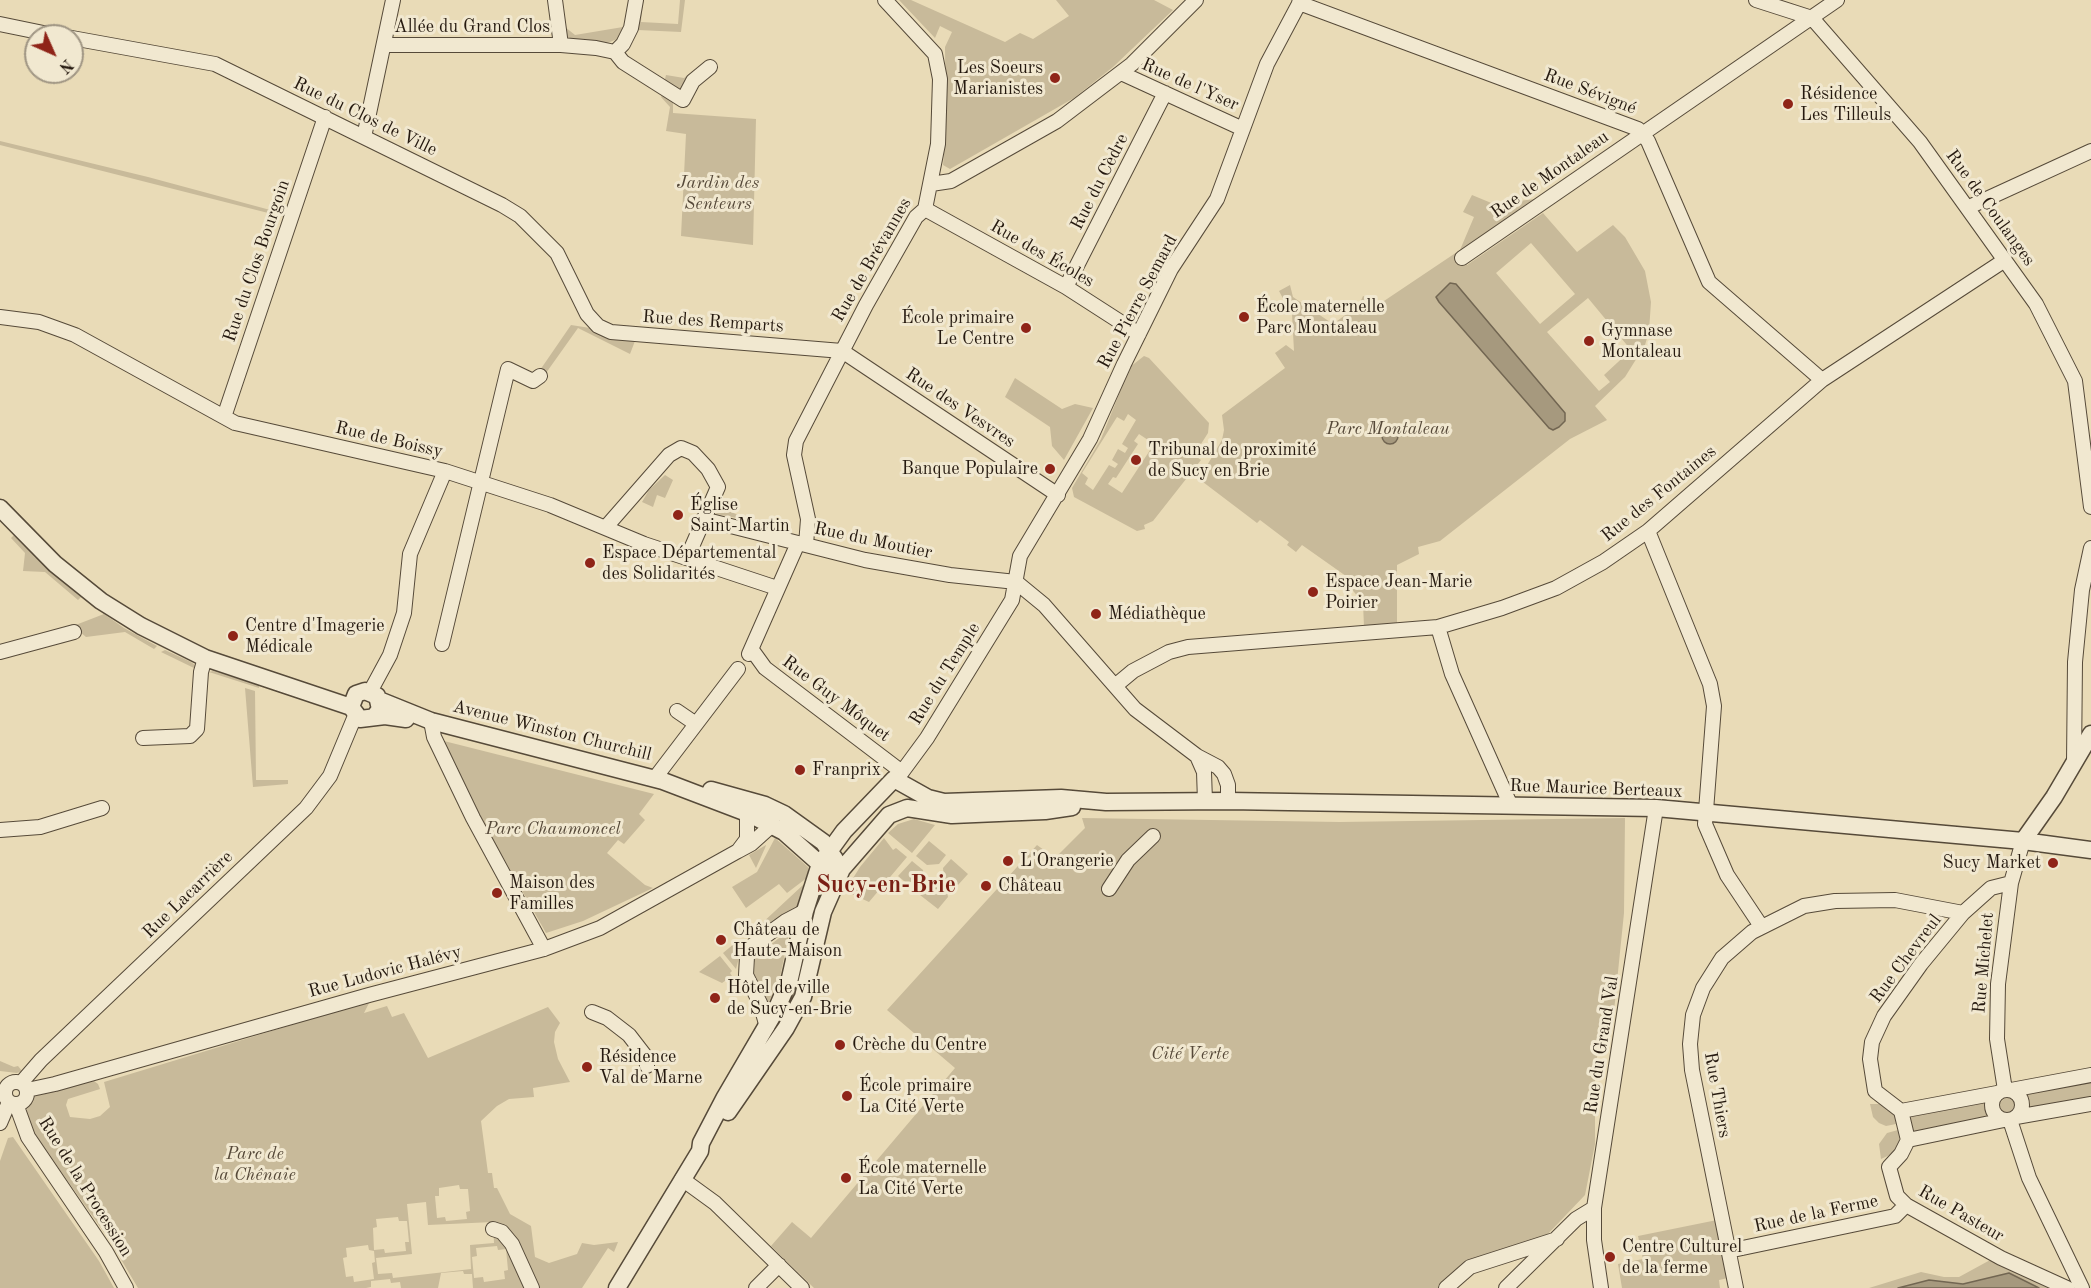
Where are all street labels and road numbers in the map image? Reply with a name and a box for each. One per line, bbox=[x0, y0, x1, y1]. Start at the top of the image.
street label: Allée du Grand Clos bbox=[394, 16, 550, 38]
street label: Rue de l'Yser bbox=[1138, 54, 1242, 116]
street label: Rue Sévigné bbox=[1541, 64, 1639, 120]
street label: Rue du Clos de Ville bbox=[290, 73, 440, 161]
street label: Rue de Montaleau bbox=[1487, 126, 1613, 224]
street label: Rue du Cèdre bbox=[1066, 130, 1134, 234]
street label: Rue de Coulanges bbox=[1941, 146, 2039, 270]
street label: Rue du Clos Bourgoin bbox=[219, 177, 295, 345]
street label: Rue de Brévannes bbox=[828, 194, 916, 326]
street label: Rue des Écoles bbox=[986, 216, 1098, 292]
street label: Rue Pierre Semard bbox=[1094, 231, 1182, 373]
street label: Rue des Remparts bbox=[642, 306, 784, 338]
street label: Rue des Vesvres bbox=[901, 363, 1019, 453]
street label: Rue de Boissy bbox=[333, 417, 445, 463]
street label: Rue des Fontaines bbox=[1597, 441, 1721, 547]
street label: Rue du Moutier bbox=[812, 518, 934, 564]
street label: Rue du Temple bbox=[905, 619, 985, 729]
street label: Rue Guy Môquet bbox=[778, 651, 894, 747]
street label: Avenue Winston Churchill bbox=[450, 696, 654, 766]
street label: Rue Maurice Berteaux bbox=[1509, 775, 1683, 803]
street label: Rue Lacarrière bbox=[138, 847, 238, 943]
street label: Rue Chevreul bbox=[1866, 910, 1946, 1008]
street label: Rue Michelet bbox=[1969, 912, 1999, 1014]
street label: Rue Ludovic Halévy bbox=[306, 941, 464, 1003]
street label: Rue du Grand Val bbox=[1580, 974, 1624, 1116]
street label: Rue Thiers bbox=[1699, 1050, 1735, 1140]
street label: Rue de la Procession bbox=[33, 1113, 137, 1261]
street label: Rue Pasteur bbox=[1914, 1181, 2008, 1247]
street label: Rue de la Ferme bbox=[1752, 1190, 1880, 1238]

